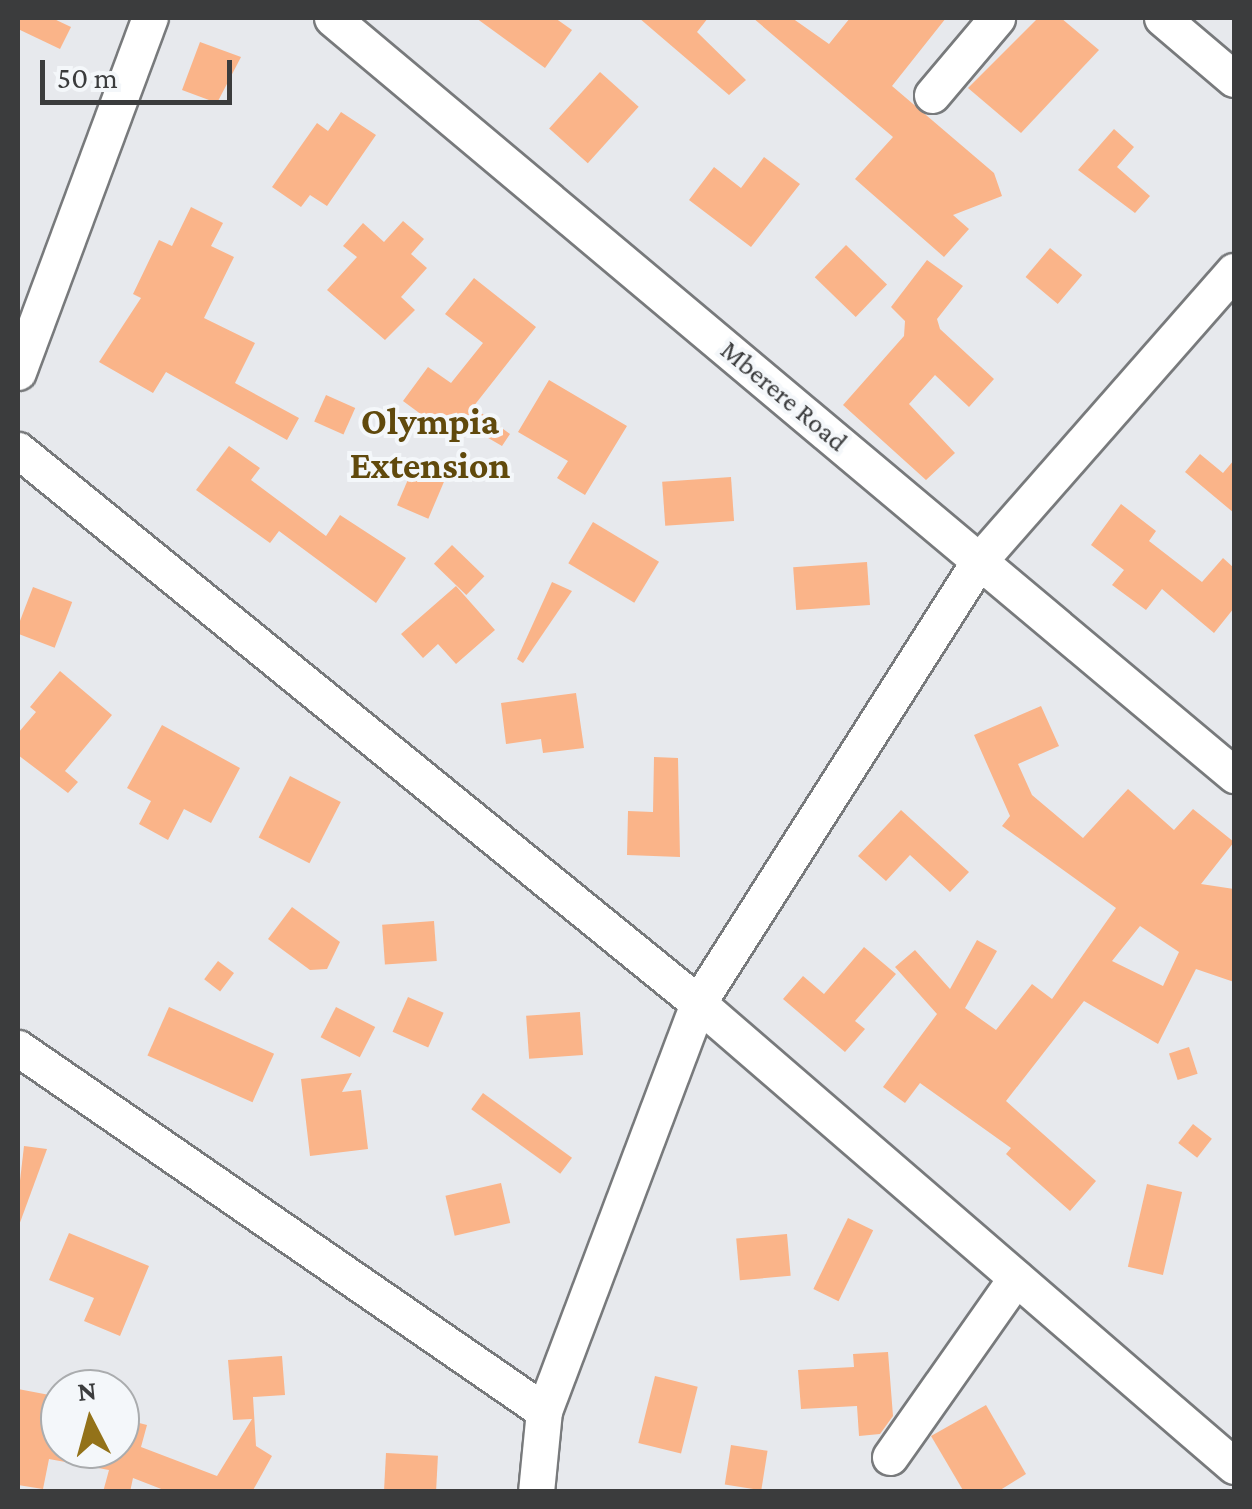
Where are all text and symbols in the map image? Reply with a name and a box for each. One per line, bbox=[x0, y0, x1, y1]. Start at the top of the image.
scale bar bbox=[45, 40, 238, 102]
text: 50 m bbox=[57, 61, 118, 94]
street label: Mberere Road bbox=[714, 333, 854, 459]
district label: Olympia Extension bbox=[350, 399, 510, 488]
north arrow bbox=[40, 1369, 140, 1469]
text: N bbox=[76, 1374, 98, 1407]

